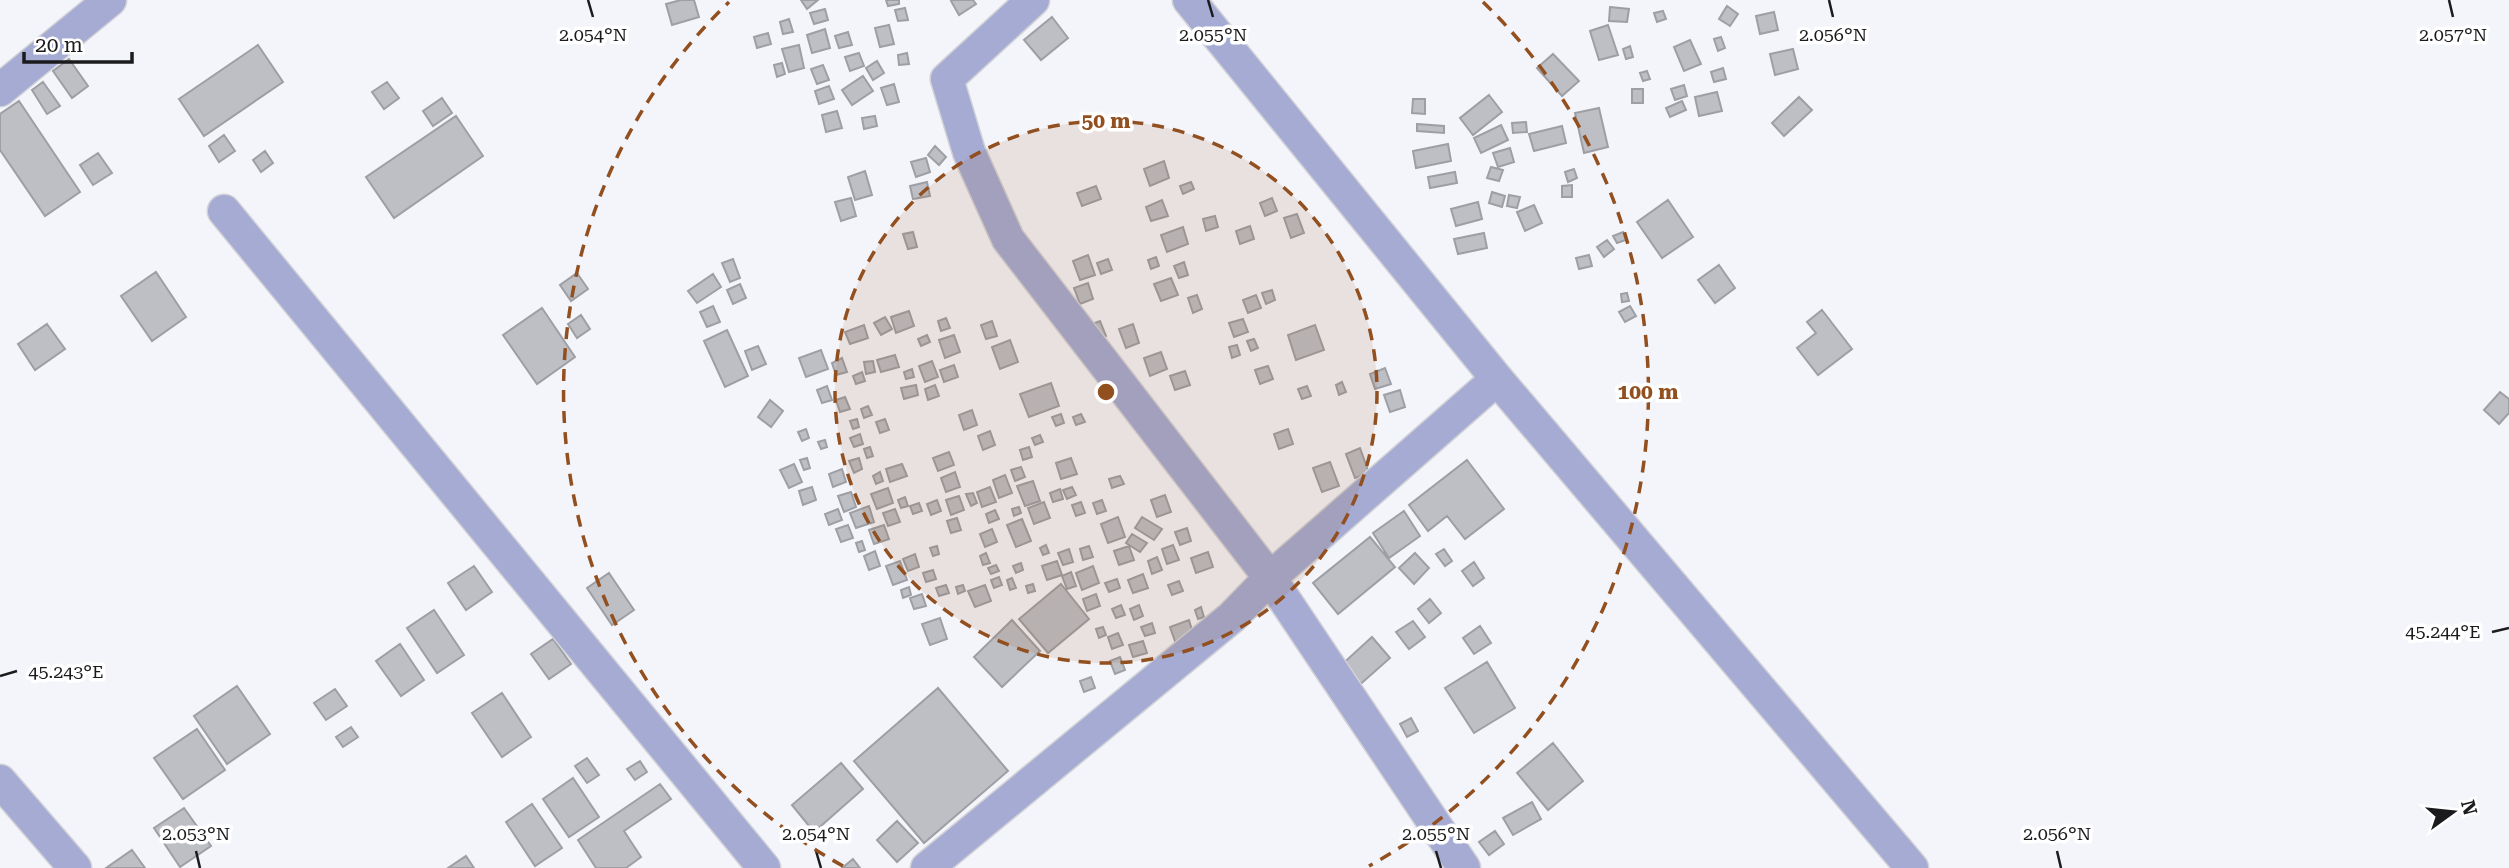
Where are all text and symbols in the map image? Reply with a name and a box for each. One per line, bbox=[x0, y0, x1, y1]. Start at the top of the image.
scale bar bbox=[24, 21, 133, 65]
text: 2.054°N bbox=[559, 24, 627, 45]
text: 2.055°N bbox=[1179, 24, 1247, 45]
text: 2.056°N bbox=[1799, 24, 1867, 45]
text: 2.057°N bbox=[2419, 24, 2487, 45]
text: 20 m bbox=[35, 33, 83, 57]
text: 50 m bbox=[1081, 109, 1131, 133]
centre of rings bbox=[1094, 380, 1118, 404]
text: 100 m bbox=[1618, 380, 1678, 404]
text: 45.244°E bbox=[2405, 621, 2481, 642]
text: 45.243°E bbox=[28, 661, 104, 682]
north arrow bbox=[2418, 777, 2488, 847]
text: N bbox=[2456, 798, 2482, 818]
text: 2.053°N bbox=[162, 823, 230, 844]
text: 2.054°N bbox=[782, 823, 850, 844]
text: 2.055°N bbox=[1402, 823, 1470, 844]
text: 2.056°N bbox=[2023, 823, 2091, 844]

